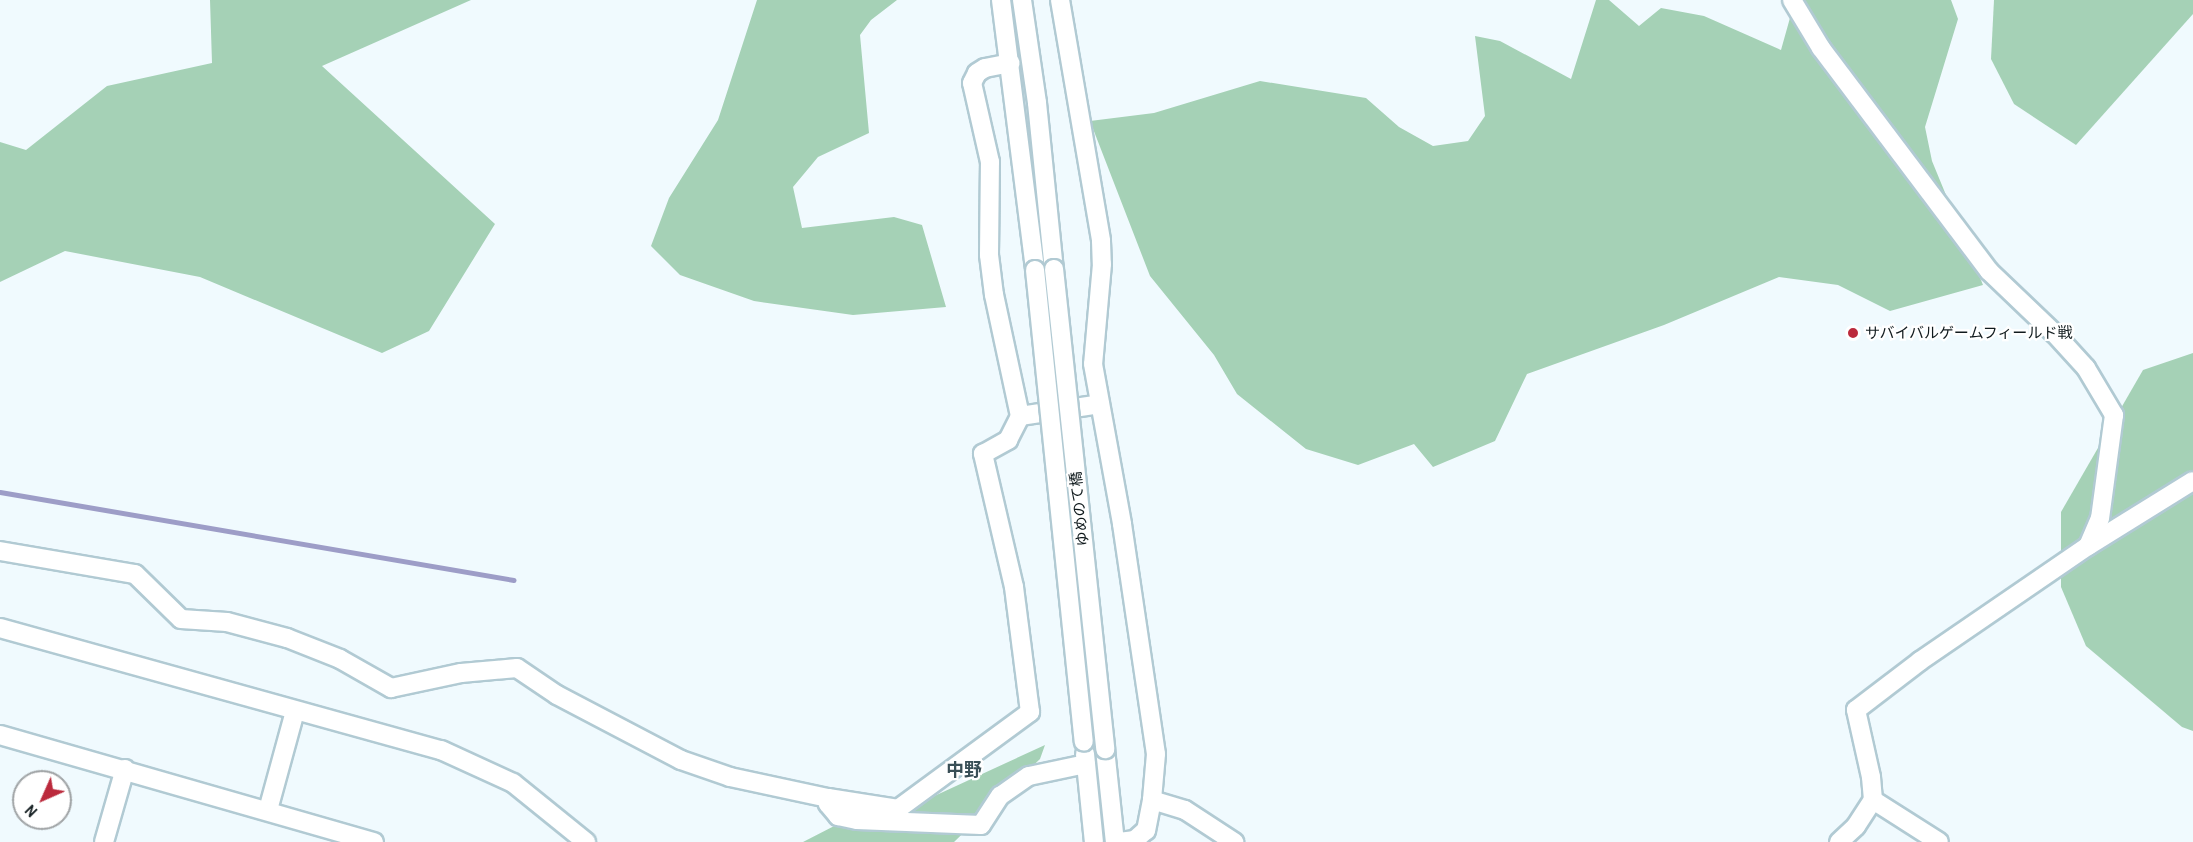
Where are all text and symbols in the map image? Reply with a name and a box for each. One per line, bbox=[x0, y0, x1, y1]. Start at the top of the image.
place label: サバイバルゲームフィールド戦 bbox=[1865, 324, 2075, 342]
marker: サバイバルゲームフィールド戦 bbox=[1846, 326, 1860, 340]
street label: ゆめのて橋 bbox=[1066, 471, 1092, 547]
district label: 中野 bbox=[946, 759, 982, 781]
north arrow bbox=[12, 770, 72, 830]
text: N bbox=[20, 800, 42, 822]

